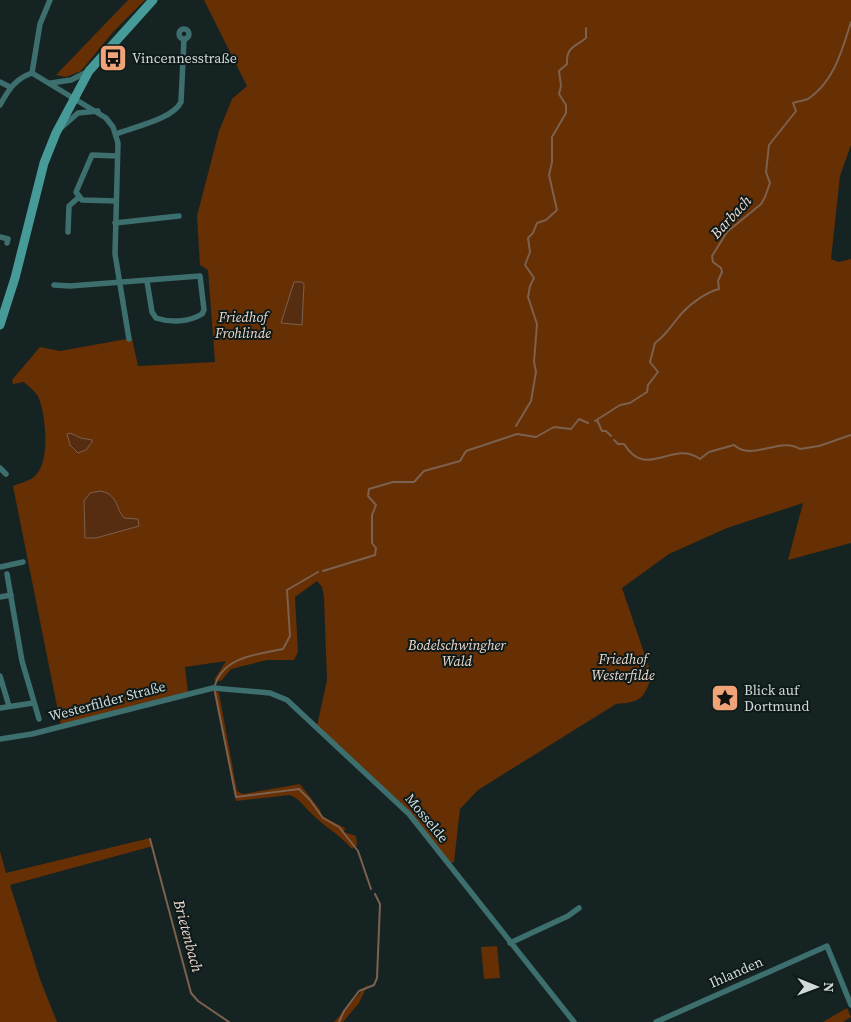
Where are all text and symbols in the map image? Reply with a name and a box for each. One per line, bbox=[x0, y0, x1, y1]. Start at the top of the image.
bus stop icon: Vincennesstraße bbox=[98, 43, 128, 73]
place label: Vincennesstraße bbox=[132, 48, 237, 68]
water label: Barbach bbox=[705, 190, 756, 244]
park label: Friedhof Frohlinde bbox=[214, 307, 271, 343]
park label: Bodelschwingher Wald bbox=[407, 635, 506, 671]
park label: Friedhof Westerfilde bbox=[591, 649, 655, 685]
street label: Westerfilder Straße bbox=[46, 676, 168, 726]
place label: Blick auf Dortmund bbox=[744, 680, 810, 716]
place icon: Blick auf Dortmund bbox=[710, 683, 740, 713]
street label: Mosselde bbox=[401, 789, 453, 847]
water label: Brietenbach bbox=[168, 896, 208, 975]
street label: Ihlanden bbox=[706, 951, 766, 993]
north arrow bbox=[791, 962, 841, 1012]
text: N bbox=[819, 982, 839, 993]

